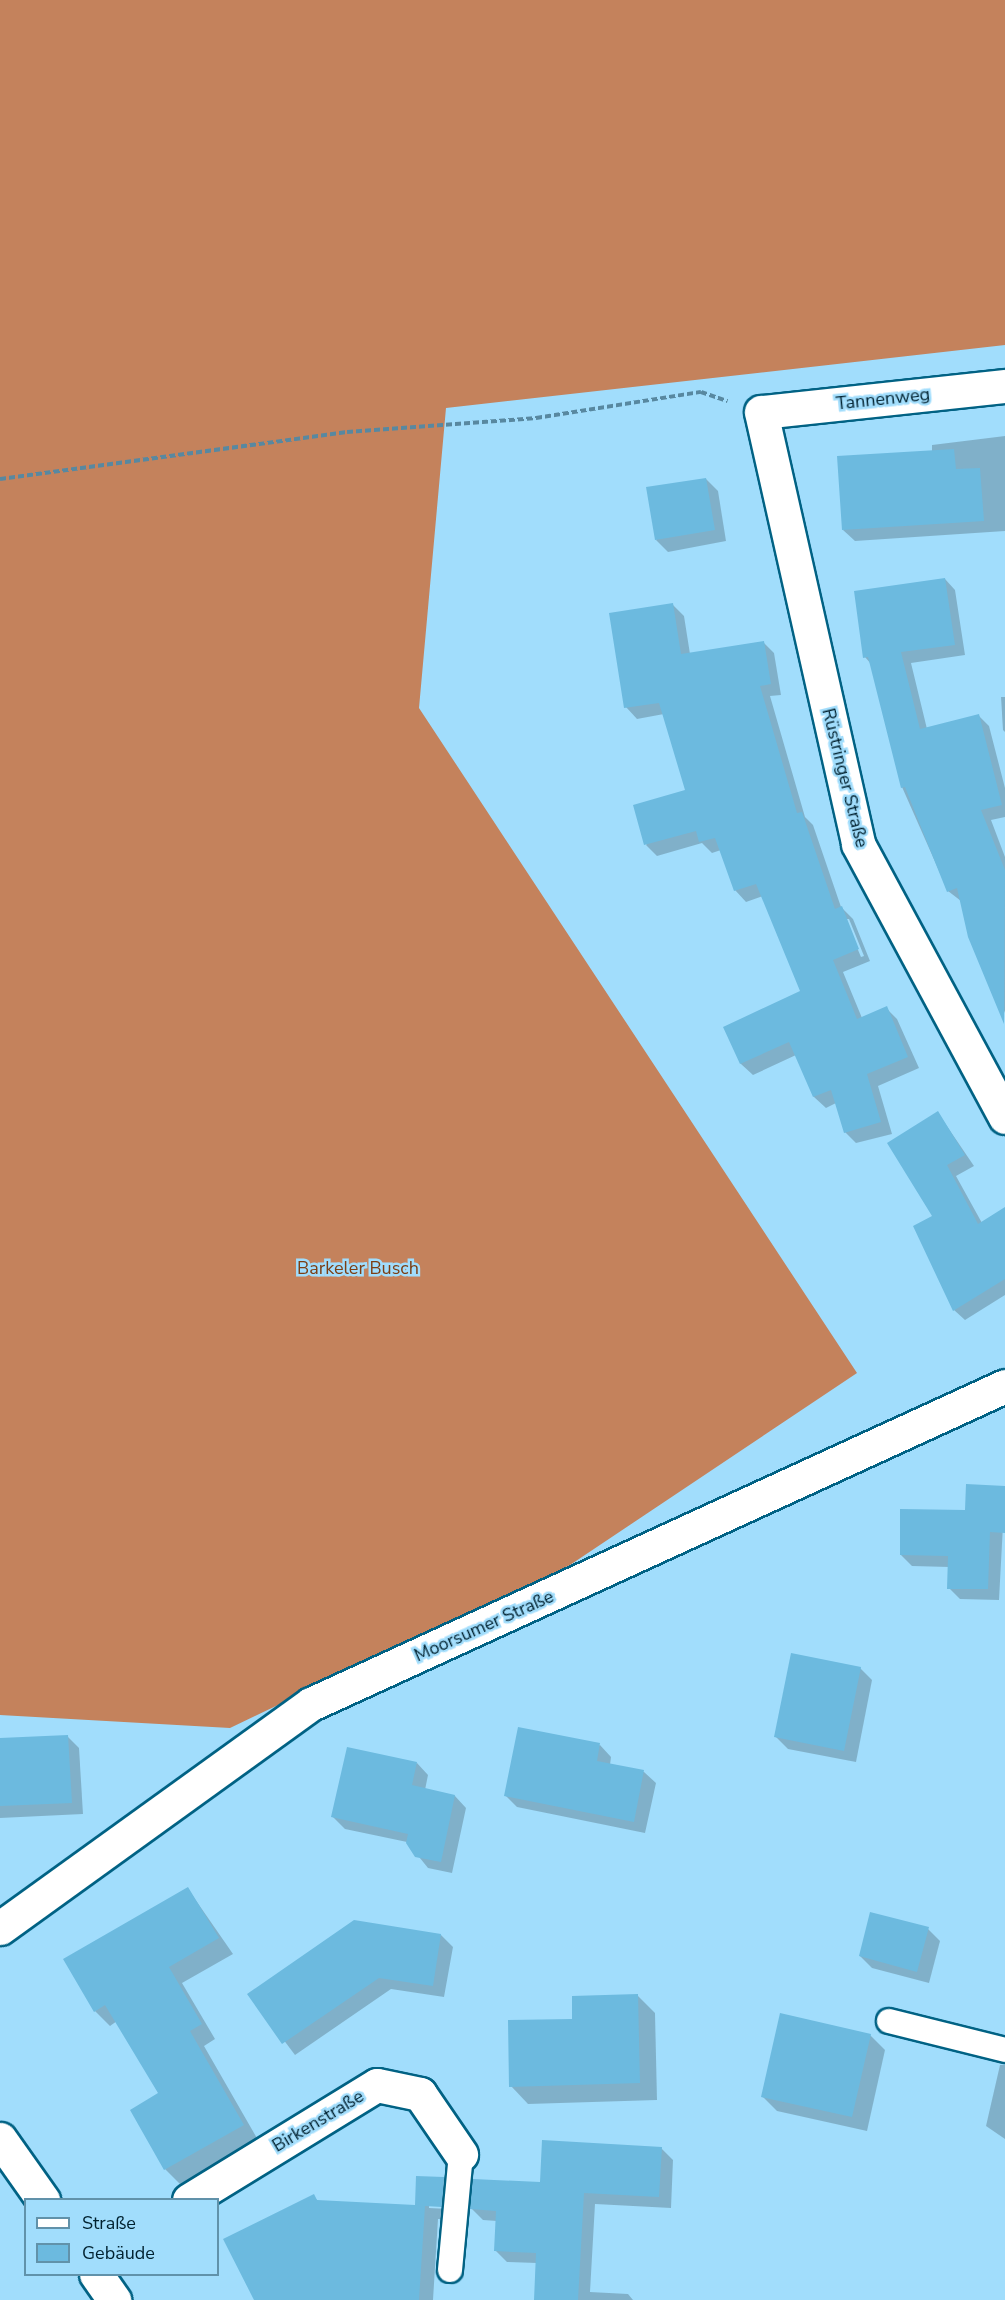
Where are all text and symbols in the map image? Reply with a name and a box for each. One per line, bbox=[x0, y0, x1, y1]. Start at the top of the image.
street label: Tannenweg bbox=[835, 383, 931, 415]
street label: Rüstringer Straße bbox=[817, 706, 873, 850]
park label: Barkeler Busch bbox=[297, 1257, 419, 1279]
street label: Moorsumer Straße bbox=[411, 1586, 557, 1666]
street label: Birkenstraße bbox=[268, 2085, 368, 2157]
legend bbox=[24, 2198, 219, 2276]
text: Straße bbox=[82, 2211, 136, 2235]
text: Gebäude bbox=[82, 2241, 155, 2265]

